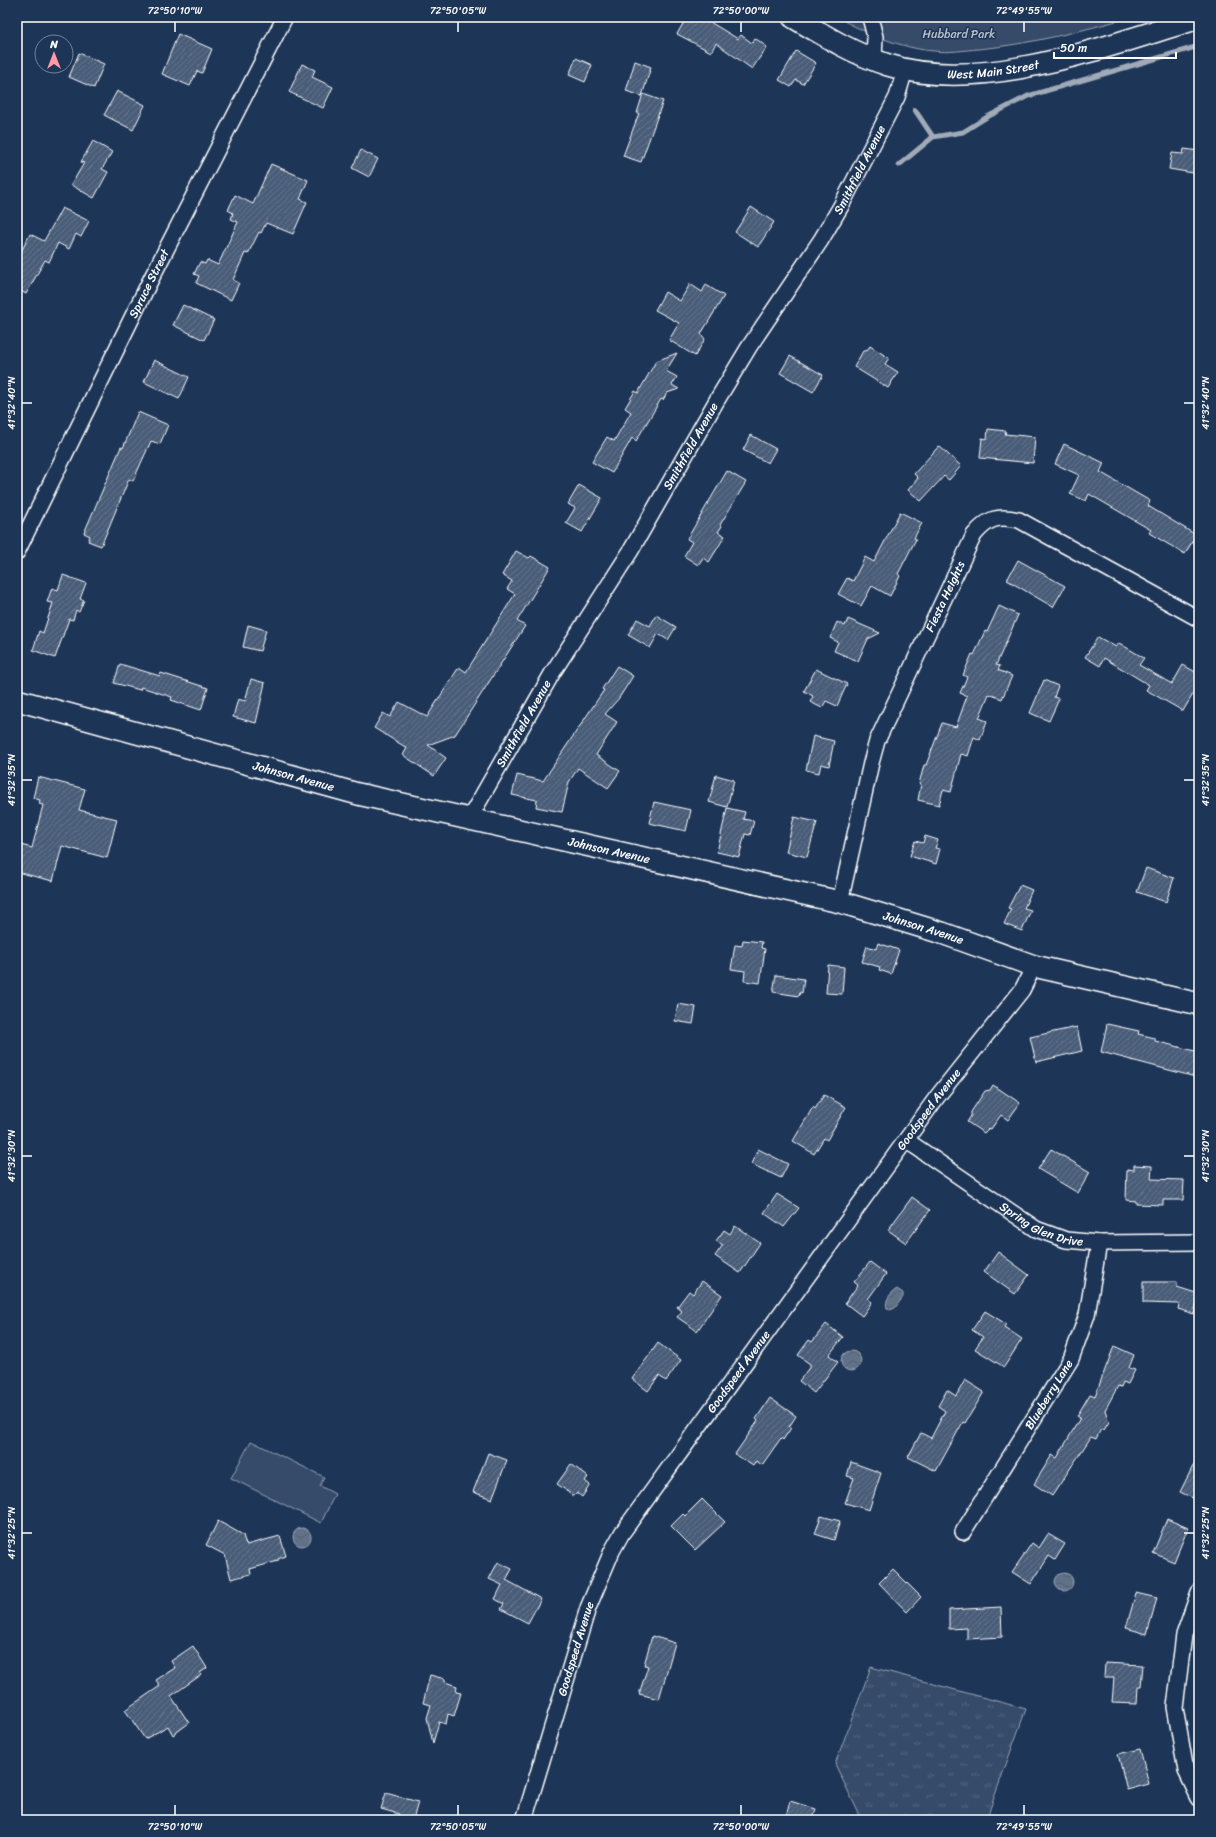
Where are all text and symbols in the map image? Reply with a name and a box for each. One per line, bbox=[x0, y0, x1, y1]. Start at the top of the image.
text: 72°50'10"W bbox=[148, 2, 202, 20]
text: 72°50'05"W bbox=[430, 2, 486, 20]
text: 72°50'00"W bbox=[713, 2, 769, 20]
text: 72°49'55"W bbox=[996, 2, 1052, 20]
park label: Hubbard Park bbox=[923, 23, 995, 45]
north arrow bbox=[34, 34, 74, 74]
scale bar bbox=[1054, 34, 1176, 60]
text: N bbox=[49, 35, 58, 54]
text: 50 m bbox=[1060, 37, 1087, 59]
street label: West Main Street bbox=[947, 53, 1042, 85]
street label: Smithfield Avenue bbox=[827, 121, 892, 219]
street label: Spruce Street bbox=[122, 244, 176, 322]
text: 41°32'40"N bbox=[3, 376, 21, 430]
text: 41°32'40"N bbox=[1197, 376, 1215, 430]
street label: Smithfield Avenue bbox=[657, 398, 725, 494]
street label: Fiesta Heights bbox=[919, 557, 971, 636]
street label: Smithfield Avenue bbox=[490, 676, 557, 771]
text: 41°32'35"N bbox=[3, 754, 21, 806]
street label: Johnson Avenue bbox=[250, 754, 337, 798]
text: 41°32'35"N bbox=[1197, 754, 1215, 806]
street label: Johnson Avenue bbox=[565, 830, 652, 870]
street label: Johnson Avenue bbox=[879, 904, 967, 951]
street label: Goodspeed Avenue bbox=[891, 1063, 967, 1155]
text: 41°32'30"N bbox=[3, 1130, 21, 1182]
text: 41°32'30"N bbox=[1197, 1130, 1215, 1182]
street label: Spring Glen Drive bbox=[995, 1196, 1084, 1253]
street label: Goodspeed Avenue bbox=[701, 1325, 776, 1418]
street label: Blueberry Lane bbox=[1018, 1355, 1079, 1434]
text: 41°32'25"N bbox=[3, 1507, 21, 1559]
text: 41°32'25"N bbox=[1197, 1507, 1215, 1559]
street label: Goodspeed Avenue bbox=[551, 1598, 601, 1699]
text: 72°50'10"W bbox=[148, 1818, 202, 1836]
text: 72°50'05"W bbox=[430, 1818, 486, 1836]
text: 72°50'00"W bbox=[713, 1818, 769, 1836]
text: 72°49'55"W bbox=[996, 1818, 1052, 1836]

